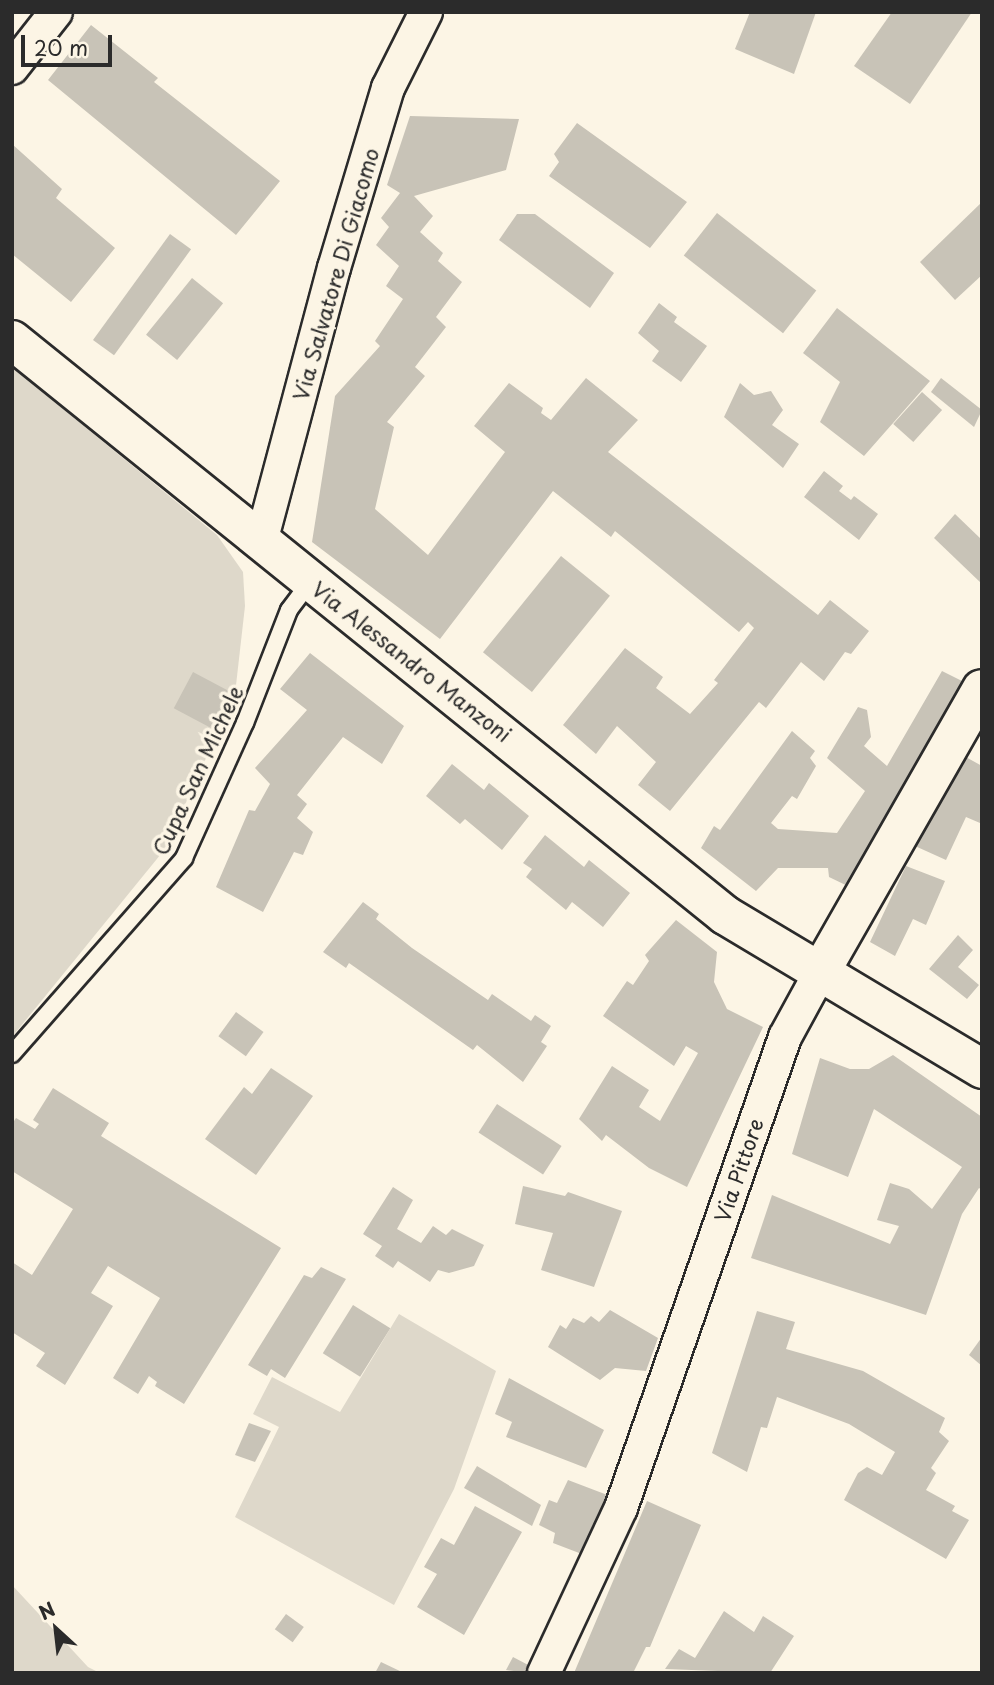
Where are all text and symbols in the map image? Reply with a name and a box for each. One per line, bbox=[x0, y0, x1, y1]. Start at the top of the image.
scale bar bbox=[24, 21, 116, 65]
text: 20 m bbox=[34, 31, 88, 63]
street label: Via Salvatore Di Giacomo bbox=[287, 145, 383, 403]
street label: Via Alessandro Manzoni bbox=[308, 576, 516, 746]
street label: Cupa San Michele bbox=[147, 682, 247, 858]
street label: Via Pittore bbox=[709, 1115, 767, 1225]
north arrow bbox=[21, 1594, 91, 1664]
text: N bbox=[33, 1594, 60, 1626]

